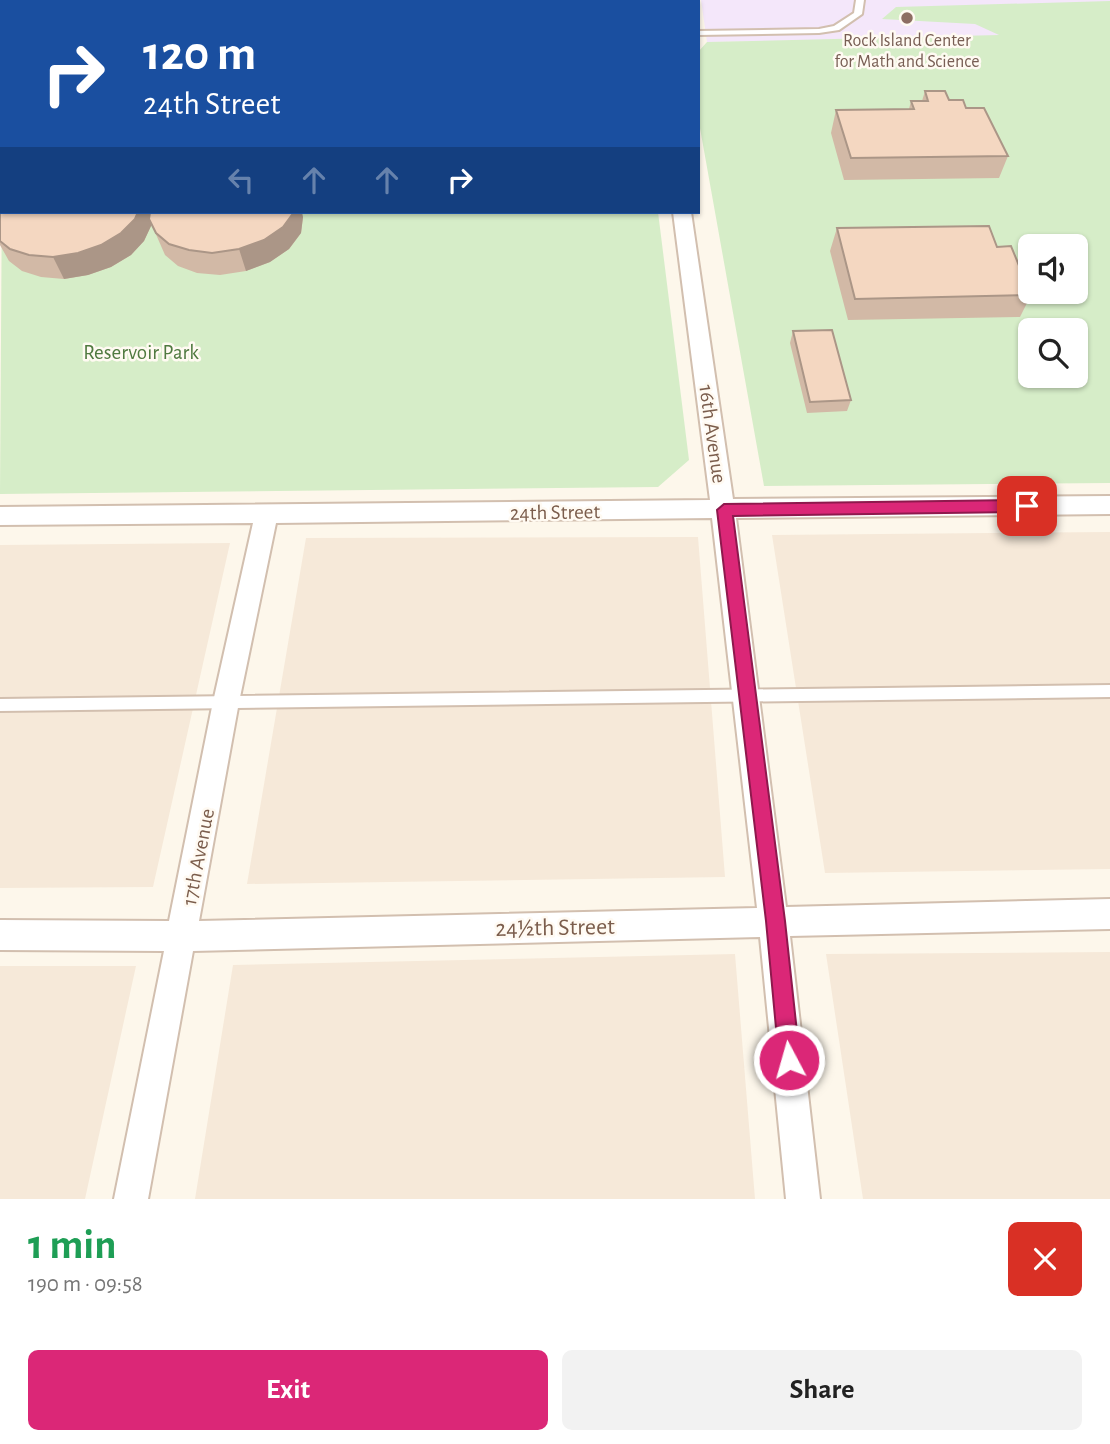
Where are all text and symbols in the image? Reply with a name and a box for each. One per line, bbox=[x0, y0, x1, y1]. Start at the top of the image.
marker: Rock Island Center for Math and Science bbox=[899, 10, 915, 26]
icon: right bbox=[28, 28, 119, 119]
text: 120 m bbox=[143, 30, 256, 79]
place label: Rock Island Center for Math and Science bbox=[835, 32, 979, 71]
text: 24th Street bbox=[143, 88, 280, 120]
icon: left bbox=[222, 161, 260, 199]
icon: ahead bbox=[295, 161, 333, 199]
icon: ahead bbox=[368, 161, 406, 199]
icon: right bbox=[441, 161, 479, 199]
map controls bbox=[1018, 234, 1088, 388]
button: sound bbox=[1018, 234, 1088, 304]
button: search bbox=[1018, 318, 1088, 388]
park label: Reservoir Park bbox=[83, 342, 199, 363]
street label: 16th Avenue bbox=[695, 383, 730, 485]
pin bbox=[997, 476, 1057, 536]
icon: arrive bbox=[1008, 487, 1046, 525]
street label: 24th Street bbox=[510, 501, 601, 524]
street label: 17th Avenue bbox=[179, 807, 218, 907]
street label: 24½th Street bbox=[495, 915, 615, 941]
position arrow bbox=[752, 1023, 826, 1097]
button: close bbox=[1008, 1222, 1082, 1296]
text: 1 min bbox=[28, 1224, 117, 1266]
text: 190 m · 09:58 bbox=[28, 1273, 143, 1296]
button: Exit bbox=[28, 1350, 548, 1430]
button: Share bbox=[562, 1350, 1082, 1430]

